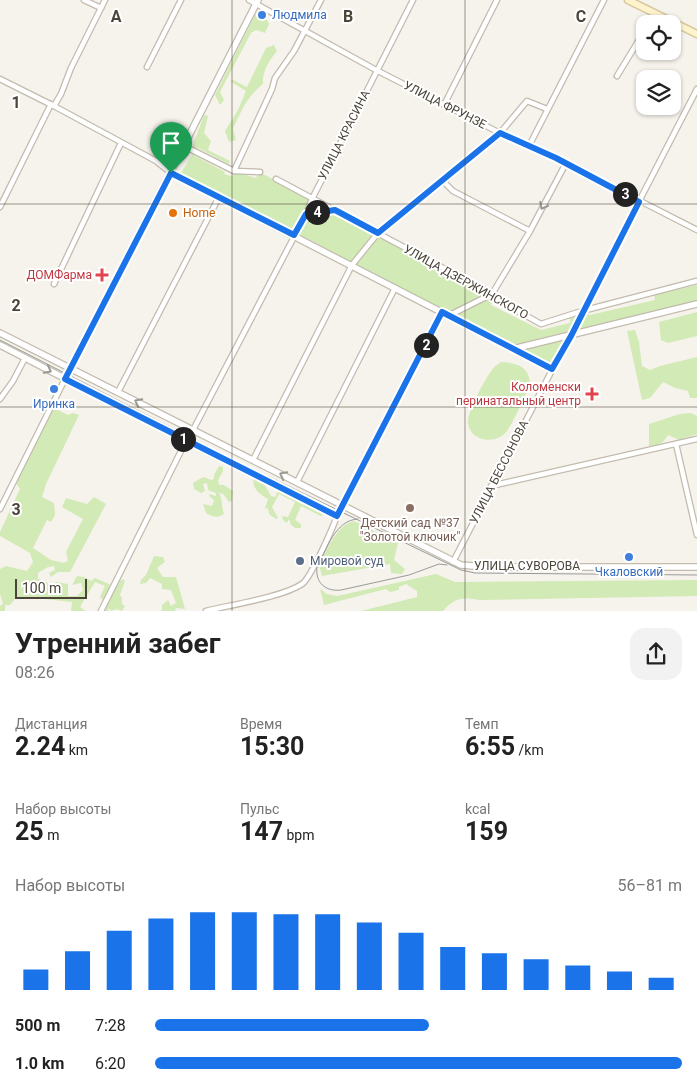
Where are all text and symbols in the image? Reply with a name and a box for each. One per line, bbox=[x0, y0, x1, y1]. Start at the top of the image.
text: A bbox=[111, 7, 122, 26]
text: B bbox=[343, 7, 353, 26]
text: C bbox=[576, 7, 586, 26]
place label: Людмила bbox=[272, 8, 327, 22]
marker: Людмила bbox=[256, 9, 268, 21]
map controls bbox=[636, 15, 681, 115]
button: locate bbox=[636, 15, 681, 60]
button: layers bbox=[636, 70, 681, 115]
street label: УЛИЦА ФРУНЗЕ bbox=[401, 78, 489, 132]
street label: УЛИЦА КРАСИНА bbox=[315, 88, 373, 182]
text: 1 bbox=[11, 93, 21, 112]
pin bbox=[150, 122, 192, 173]
icon: arrive bbox=[157, 129, 185, 157]
pin: 3 bbox=[612, 182, 638, 206]
text: 3 bbox=[621, 186, 630, 202]
pin: 4 bbox=[304, 200, 330, 224]
one-way arrow bbox=[539, 201, 549, 210]
text: 4 bbox=[313, 204, 322, 220]
place label: Home bbox=[183, 206, 215, 220]
marker: Home bbox=[167, 207, 179, 219]
street label: УЛИЦА ДЗЕРЖИНСКОГО bbox=[401, 242, 531, 322]
place label: ДОМФарма bbox=[26, 268, 92, 282]
marker: ДОМФарма bbox=[96, 269, 108, 281]
text: 2 bbox=[11, 296, 21, 315]
pin: 2 bbox=[414, 332, 438, 358]
text: 2 bbox=[422, 337, 431, 353]
one-way arrow bbox=[43, 364, 52, 374]
place label: Коломенски перинатальный центр bbox=[456, 380, 581, 408]
marker: Иринка bbox=[48, 383, 60, 395]
marker: Коломенски перинатальный центр bbox=[585, 387, 599, 401]
place label: Иринка bbox=[33, 397, 75, 411]
one-way arrow bbox=[134, 398, 143, 408]
street label: УЛИЦА БЕССОНОВА bbox=[467, 418, 531, 526]
pin: 1 bbox=[170, 426, 196, 452]
text: 1 bbox=[179, 431, 188, 447]
one-way arrow bbox=[279, 471, 288, 481]
text: 3 bbox=[11, 500, 21, 519]
marker: Детский сад №37 "Золотой ключик" bbox=[404, 502, 416, 514]
place label: Детский сад №37 "Золотой ключик" bbox=[360, 516, 460, 544]
marker: Чкаловский bbox=[623, 551, 635, 563]
place label: Мировой суд bbox=[310, 554, 383, 568]
marker: Мировой суд bbox=[294, 555, 306, 567]
street label: УЛИЦА СУВОРОВА bbox=[474, 559, 580, 573]
place label: Чкаловский bbox=[595, 565, 663, 579]
scale bar bbox=[15, 576, 88, 599]
text: 100 m bbox=[22, 580, 61, 596]
text: Утренний забег bbox=[15, 627, 220, 660]
button: share bbox=[630, 628, 682, 680]
text: 08:26 bbox=[15, 663, 55, 682]
text: Дистанция bbox=[15, 716, 87, 732]
text: Время bbox=[240, 716, 282, 732]
text: Темп bbox=[465, 716, 499, 732]
text: 2.24 bbox=[15, 732, 65, 761]
text: 15:30 bbox=[240, 732, 304, 761]
text: 6:55 bbox=[465, 732, 515, 761]
text: km bbox=[65, 742, 88, 758]
text: /km bbox=[515, 742, 544, 758]
text: Набор высоты bbox=[15, 801, 111, 817]
text: Пульс bbox=[240, 801, 279, 817]
text: kcal bbox=[465, 801, 490, 817]
text: 25 bbox=[15, 817, 44, 846]
text: 147 bbox=[240, 817, 283, 846]
text: 159 bbox=[465, 817, 508, 846]
text: m bbox=[44, 827, 59, 843]
text: bpm bbox=[283, 827, 315, 843]
text: Набор высоты bbox=[15, 876, 125, 895]
text: 56–81 m bbox=[618, 876, 682, 895]
text: 500 m bbox=[15, 1016, 60, 1035]
text: 7:28 bbox=[95, 1016, 126, 1035]
text: 1.0 km bbox=[15, 1054, 64, 1073]
text: 6:20 bbox=[95, 1054, 126, 1073]

